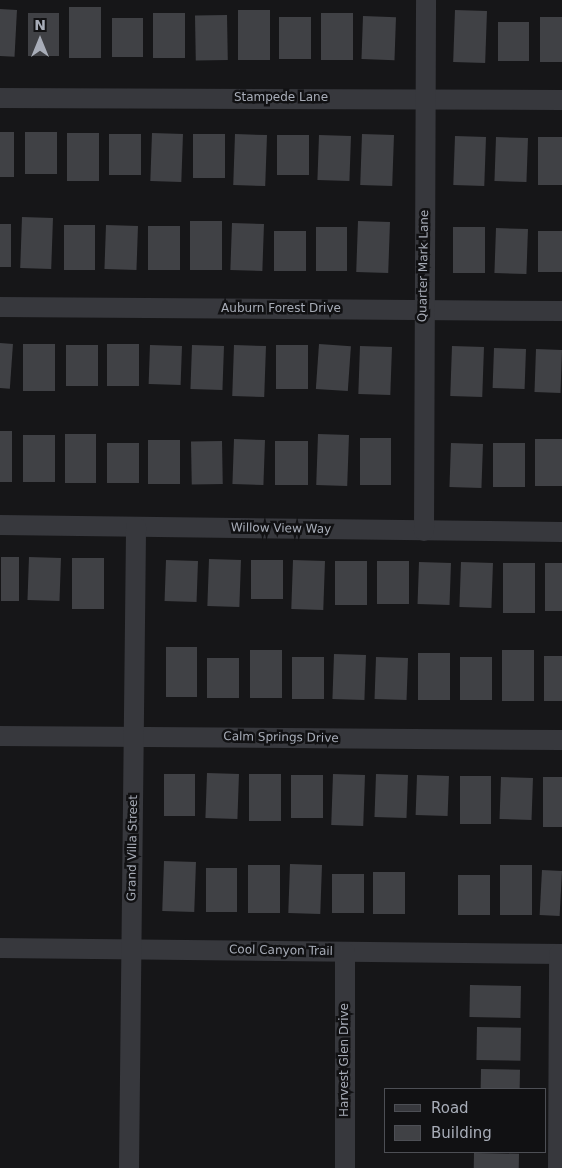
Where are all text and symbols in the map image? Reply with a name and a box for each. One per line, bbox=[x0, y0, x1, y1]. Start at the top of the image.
north arrow bbox=[15, 15, 65, 65]
text: N bbox=[34, 17, 46, 33]
street label: Stampede Lane bbox=[234, 91, 328, 105]
street label: Quarter Mark Lane bbox=[416, 210, 432, 322]
street label: Auburn Forest Drive bbox=[221, 302, 341, 316]
street label: Willow View Way bbox=[231, 521, 331, 537]
street label: Calm Springs Drive bbox=[223, 730, 339, 746]
street label: Grand Villa Street bbox=[125, 795, 141, 901]
street label: Cool Canyon Trail bbox=[229, 943, 333, 959]
street label: Harvest Glen Drive bbox=[338, 1003, 352, 1117]
legend bbox=[384, 1088, 547, 1153]
text: Road bbox=[431, 1099, 469, 1117]
text: Building bbox=[431, 1124, 492, 1142]

